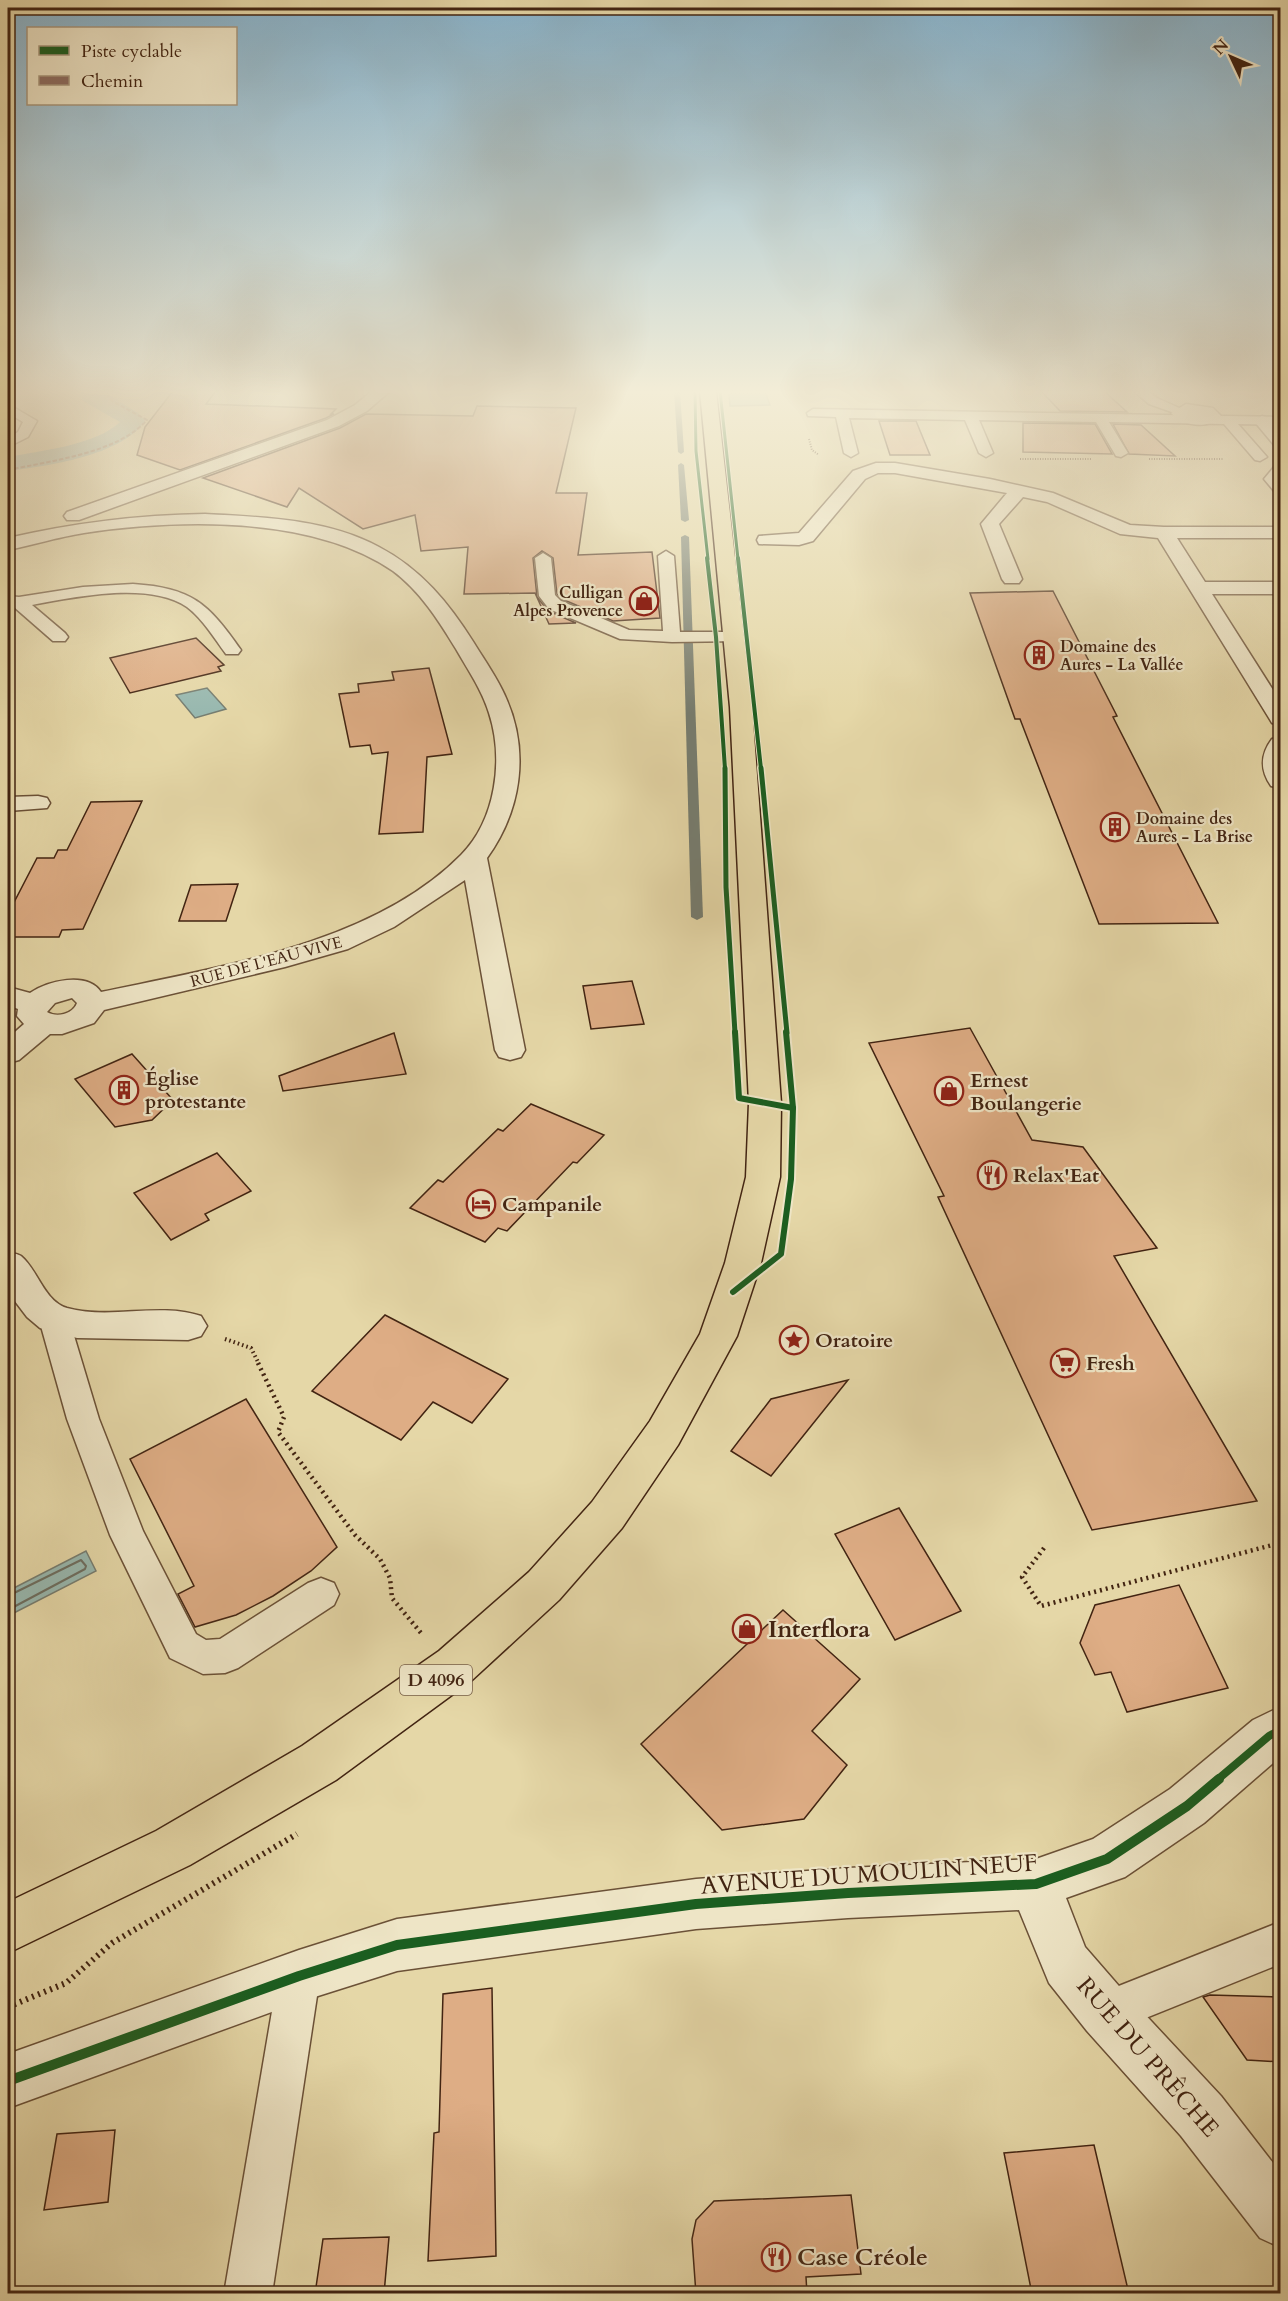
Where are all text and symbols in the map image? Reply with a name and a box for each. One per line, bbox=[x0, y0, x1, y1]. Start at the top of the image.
legend bbox=[27, 27, 237, 105]
north arrow bbox=[1201, 27, 1261, 87]
text: N bbox=[1208, 35, 1234, 60]
text: Piste cyclable bbox=[81, 39, 182, 64]
text: Chemin bbox=[81, 69, 144, 94]
place label: Culligan Alpes Provence bbox=[513, 582, 624, 622]
shop icon: Culligan Alpes Provence bbox=[628, 585, 660, 617]
place label: Domaine des Aures - La Vallée bbox=[1060, 636, 1184, 676]
building icon: Domaine des Aures - La Vallée bbox=[1023, 639, 1055, 671]
place label: Domaine des Aures - La Brise bbox=[1136, 808, 1253, 848]
building icon: Domaine des Aures - La Brise bbox=[1099, 811, 1131, 843]
street label: RUE DE L'EAU VIVE bbox=[188, 931, 345, 993]
place label: Église protestante bbox=[145, 1065, 246, 1115]
place label: Ernest Boulangerie bbox=[970, 1067, 1082, 1117]
building icon: Église protestante bbox=[108, 1074, 140, 1106]
shop icon: Ernest Boulangerie bbox=[933, 1075, 965, 1107]
restaurant icon: Relax'Eat bbox=[976, 1159, 1008, 1191]
place label: Relax'Eat bbox=[1013, 1162, 1099, 1189]
hotel icon: Campanile bbox=[465, 1188, 497, 1220]
place label: Campanile bbox=[502, 1191, 602, 1218]
place icon: Oratoire bbox=[778, 1324, 810, 1356]
place label: Oratoire bbox=[815, 1327, 893, 1354]
supermarket icon: Fresh bbox=[1049, 1347, 1081, 1379]
place label: Fresh bbox=[1086, 1350, 1135, 1377]
shop icon: Interflora bbox=[731, 1613, 763, 1645]
place label: Interflora bbox=[768, 1613, 870, 1646]
road number: D 4096 bbox=[400, 1665, 472, 1695]
street label: AVENUE DU MOULIN NEUF bbox=[700, 1846, 1039, 1903]
street label: RUE DU PRÊCHE bbox=[1069, 1970, 1226, 2144]
restaurant icon: Case Créole bbox=[760, 2241, 792, 2273]
place label: Case Créole bbox=[797, 2241, 928, 2274]

